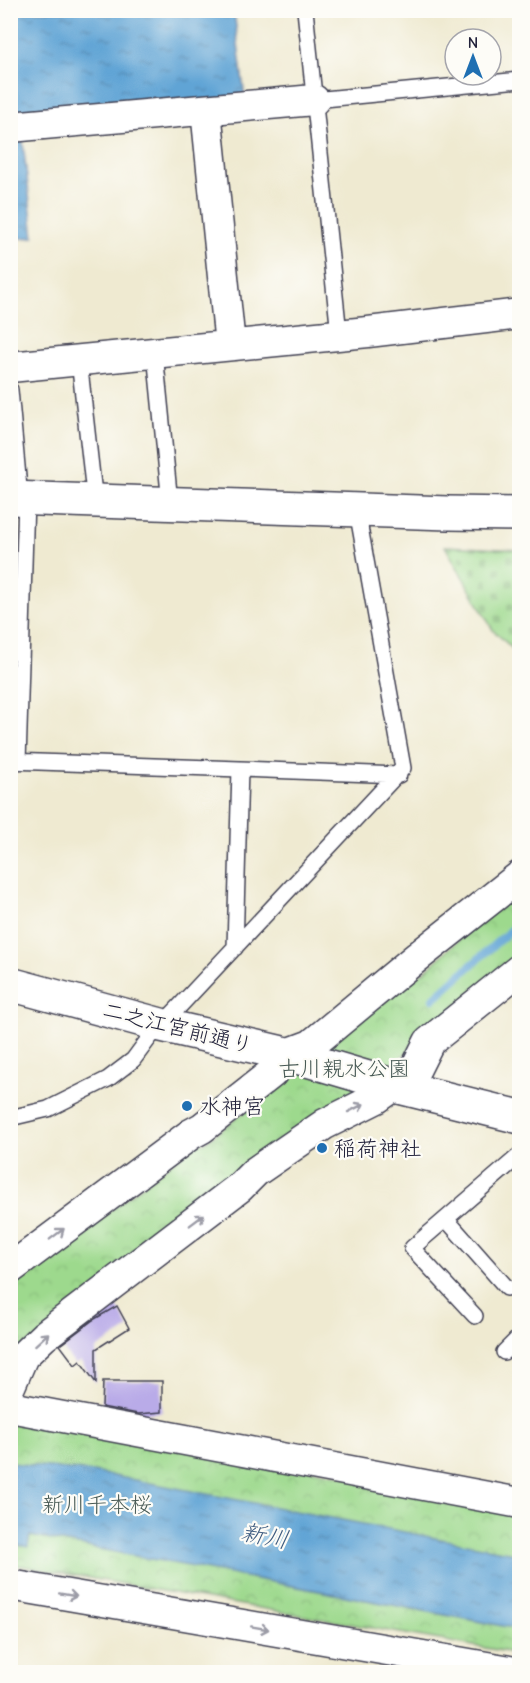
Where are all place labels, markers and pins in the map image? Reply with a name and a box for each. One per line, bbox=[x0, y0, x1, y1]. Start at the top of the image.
place label: 水神宮 bbox=[199, 1094, 265, 1120]
marker: 水神宮 bbox=[180, 1099, 194, 1113]
place label: 稲荷神社 bbox=[334, 1136, 422, 1162]
marker: 稲荷神社 bbox=[315, 1141, 329, 1155]

